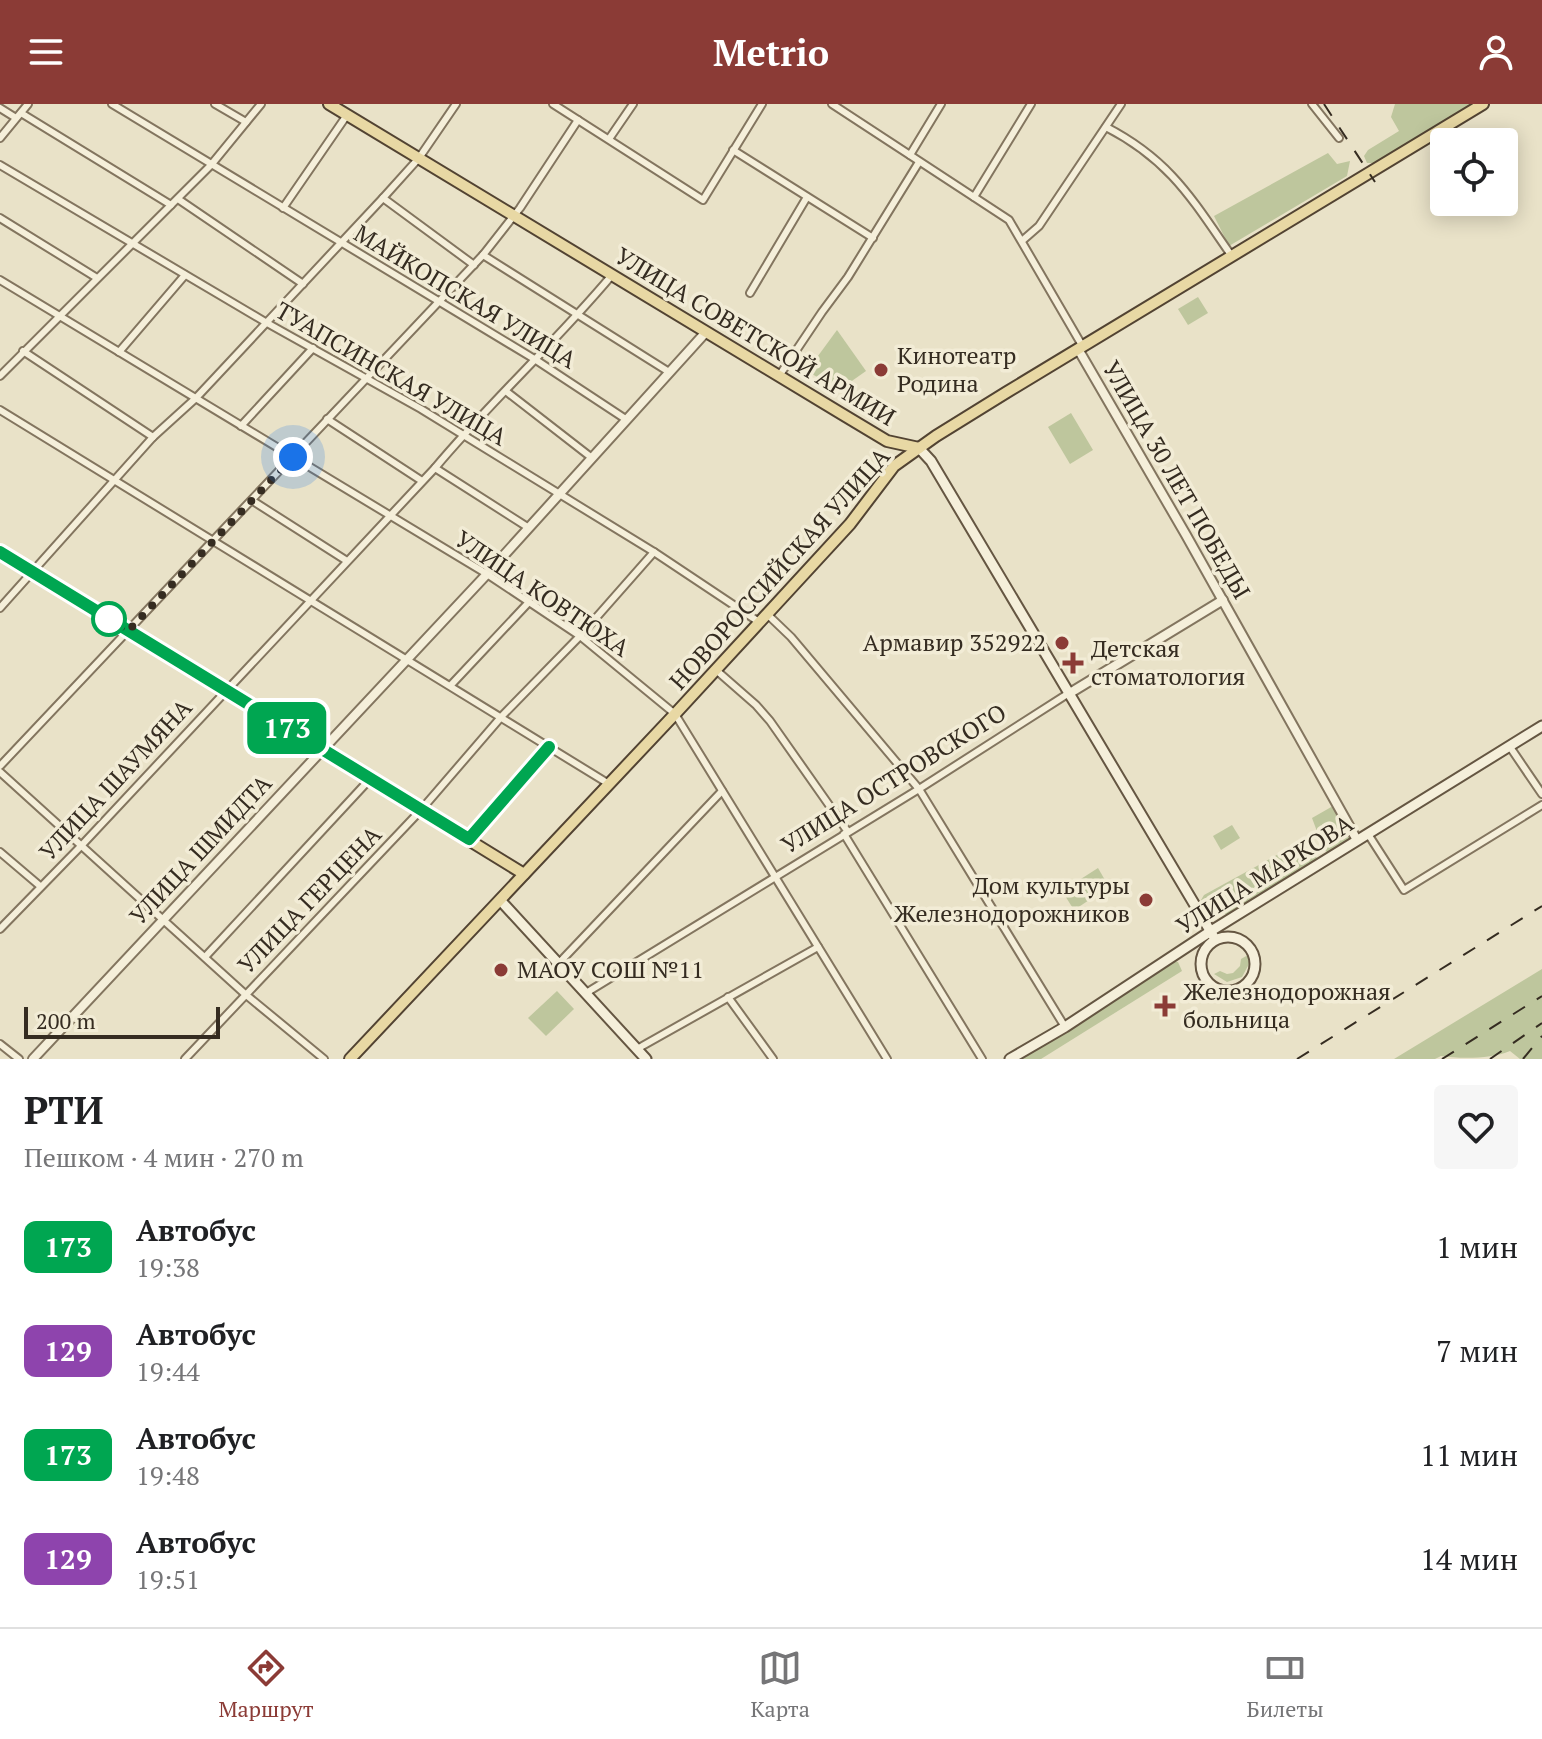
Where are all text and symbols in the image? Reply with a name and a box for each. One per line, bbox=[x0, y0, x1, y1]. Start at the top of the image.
text: Metrio bbox=[713, 29, 829, 76]
icon: menu bbox=[24, 30, 68, 74]
icon: person bbox=[1474, 30, 1518, 74]
map controls bbox=[1430, 128, 1518, 216]
button: locate bbox=[1430, 128, 1518, 216]
street label: МАЙКОПСКАЯ УЛИЦА bbox=[348, 217, 583, 376]
street label: УЛИЦА СОВЕТСКОЙ АРМИИ bbox=[610, 240, 902, 433]
street label: ТУАПСИНСКАЯ УЛИЦА bbox=[270, 294, 514, 453]
place label: Кинотеатр Родина bbox=[897, 339, 1016, 399]
street label: УЛИЦА 30 ЛЕТ ПОБЕДЫ bbox=[1096, 355, 1258, 604]
marker: Кинотеатр Родина bbox=[872, 361, 890, 379]
your location bbox=[273, 437, 313, 477]
street label: НОВОРОССИЙСКАЯ УЛИЦА bbox=[662, 440, 897, 696]
street label: УЛИЦА КОВТЮХА bbox=[449, 523, 637, 664]
unlabelled marker bbox=[92, 602, 126, 636]
place label: Армавир 352922 bbox=[863, 626, 1046, 658]
place label: Детская стоматология bbox=[1091, 632, 1245, 692]
marker: Армавир 352922 bbox=[1053, 634, 1071, 652]
marker: Детская стоматология bbox=[1062, 652, 1084, 674]
street label: УЛИЦА ШАУМЯНА bbox=[32, 691, 199, 867]
street label: УЛИЦА ОСТРОВСКОГО bbox=[775, 696, 1012, 860]
line badge: 173 bbox=[241, 702, 333, 754]
text: 173 bbox=[263, 709, 311, 746]
street label: УЛИЦА ШМИДТА bbox=[122, 767, 279, 931]
street label: УЛИЦА МАРКОВА bbox=[1170, 807, 1359, 941]
street label: УЛИЦА ГЕРЦЕНА bbox=[231, 818, 388, 980]
place label: Дом культуры Железнодорожников bbox=[894, 869, 1130, 929]
marker: Дом культуры Железнодорожников bbox=[1137, 891, 1155, 909]
place label: МАОУ СОШ №11 bbox=[517, 953, 704, 985]
marker: МАОУ СОШ №11 bbox=[492, 961, 510, 979]
place label: Железнодорожная больница bbox=[1183, 975, 1391, 1035]
marker: Железнодорожная больница bbox=[1154, 995, 1176, 1017]
scale bar bbox=[24, 1003, 220, 1039]
text: 200 m bbox=[36, 1006, 96, 1035]
text: РТИ bbox=[24, 1085, 103, 1135]
button: heart bbox=[1434, 1085, 1518, 1169]
text: Пешком · 4 мин · 270 m bbox=[24, 1140, 304, 1174]
text: Автобус bbox=[136, 1210, 256, 1250]
text: 1 мин bbox=[1436, 1227, 1518, 1267]
text: 173 bbox=[44, 1228, 92, 1265]
text: 19:38 bbox=[136, 1250, 200, 1284]
text: Автобус bbox=[136, 1314, 256, 1354]
text: 7 мин bbox=[1436, 1331, 1518, 1371]
text: 129 bbox=[44, 1332, 92, 1369]
text: 19:44 bbox=[136, 1354, 200, 1388]
text: Автобус bbox=[136, 1418, 256, 1458]
text: 11 мин bbox=[1420, 1435, 1518, 1475]
text: 173 bbox=[44, 1436, 92, 1473]
text: 19:48 bbox=[136, 1458, 200, 1492]
text: Автобус bbox=[136, 1522, 256, 1562]
text: 14 мин bbox=[1420, 1539, 1518, 1579]
text: 129 bbox=[44, 1540, 92, 1577]
text: 19:51 bbox=[136, 1562, 200, 1596]
tab: Маршрут bbox=[218, 1646, 314, 1723]
tab: Карта bbox=[750, 1646, 810, 1723]
tab: Билеты bbox=[1247, 1646, 1324, 1723]

